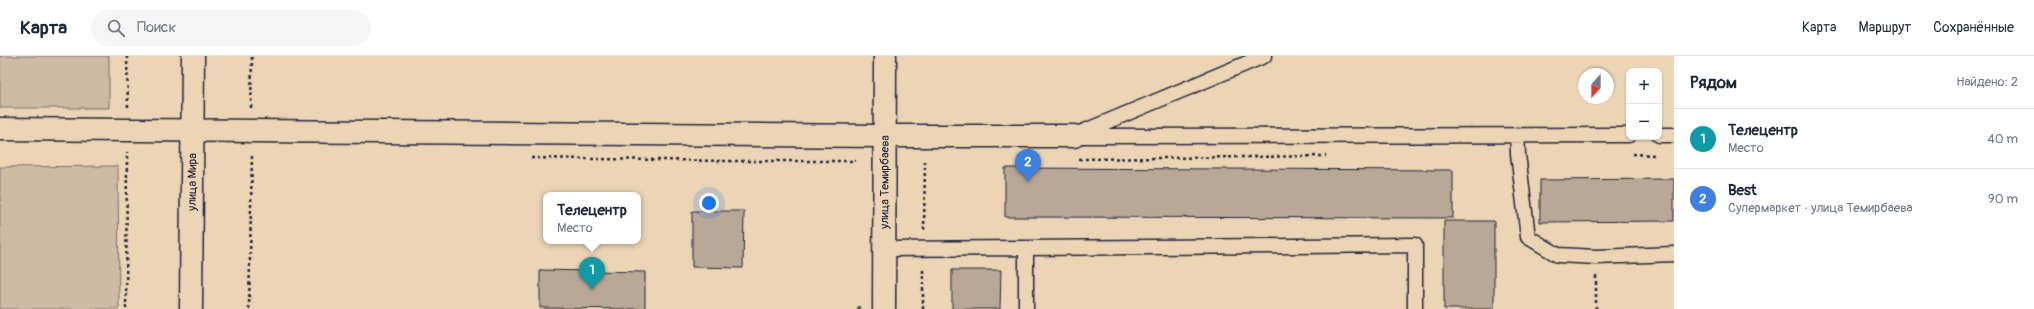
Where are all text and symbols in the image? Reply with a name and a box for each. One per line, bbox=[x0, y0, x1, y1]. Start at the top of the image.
search box bbox=[91, 10, 371, 46]
text: Карта bbox=[20, 16, 67, 40]
icon: search bbox=[105, 17, 127, 39]
text: Поиск bbox=[137, 18, 176, 37]
text: Карта bbox=[1802, 19, 1837, 36]
text: Маршрут bbox=[1859, 19, 1911, 36]
text: Сохранённые bbox=[1933, 19, 2014, 36]
north arrow bbox=[1578, 68, 1614, 104]
map controls bbox=[1626, 68, 1662, 140]
button: + bbox=[1626, 68, 1662, 104]
text: Рядом bbox=[1690, 72, 1737, 93]
text: Найдено: 2 bbox=[1956, 74, 2018, 90]
button: − bbox=[1626, 104, 1662, 140]
text: Телецентр bbox=[1728, 121, 1798, 140]
text: 1 bbox=[1700, 131, 1706, 147]
text: 40 m bbox=[1987, 131, 2018, 147]
street label: улица Темирбаева bbox=[877, 135, 893, 230]
text: Место bbox=[1728, 140, 1764, 156]
pin: 2 bbox=[1015, 149, 1041, 182]
street label: улица Мира bbox=[185, 153, 200, 212]
text: Best bbox=[1728, 181, 1757, 200]
text: 2 bbox=[1699, 191, 1707, 207]
text: 90 m bbox=[1988, 191, 2018, 207]
popup bbox=[543, 192, 641, 244]
your location bbox=[699, 193, 719, 213]
text: Супермаркет · улица Темирбаева bbox=[1728, 200, 1913, 216]
text: Телецентр bbox=[557, 201, 627, 220]
text: Место bbox=[557, 220, 593, 236]
pin: 1 bbox=[579, 257, 605, 290]

